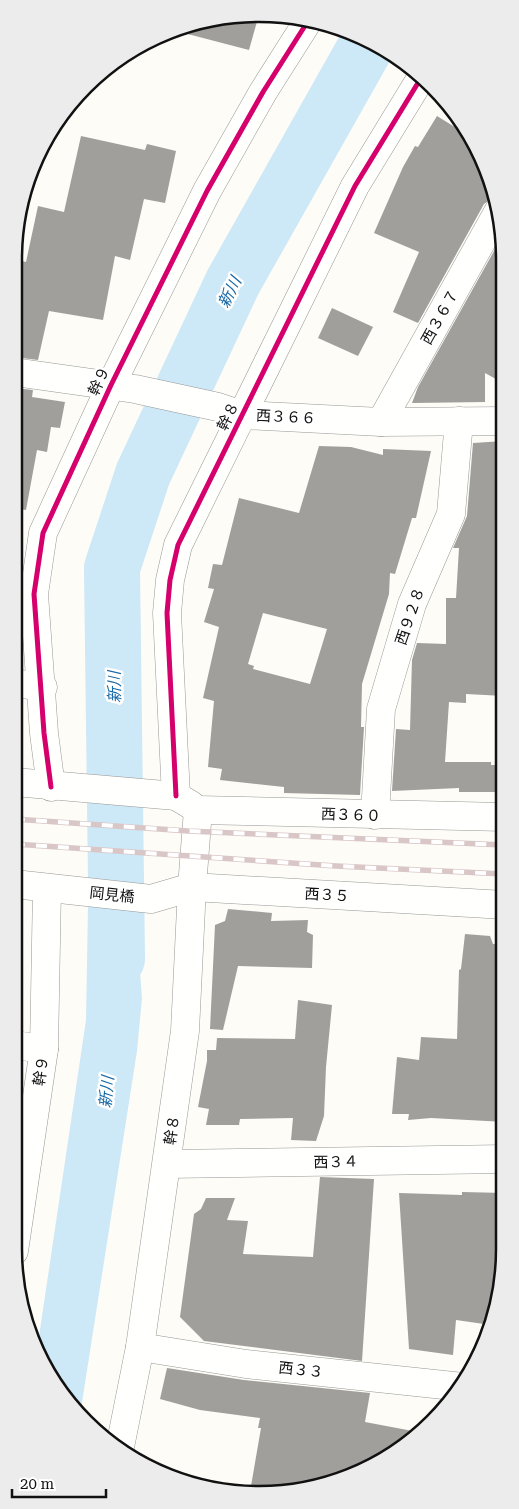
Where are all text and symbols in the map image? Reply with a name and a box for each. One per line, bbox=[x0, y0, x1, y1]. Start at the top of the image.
water label: 新川 bbox=[214, 272, 246, 311]
street label: 西３６７ bbox=[418, 286, 462, 348]
street label: 幹９ bbox=[85, 364, 113, 398]
street label: 幹８ bbox=[213, 399, 243, 433]
street label: 西３６６ bbox=[256, 406, 316, 428]
street label: 西９２８ bbox=[392, 585, 428, 647]
water label: 新川 bbox=[105, 669, 124, 703]
street label: 西３６０ bbox=[321, 805, 381, 825]
street label: 岡見橋 bbox=[89, 884, 135, 906]
street label: 西３５ bbox=[304, 885, 350, 905]
street label: 幹９ bbox=[30, 1055, 52, 1087]
water label: 新川 bbox=[96, 1073, 118, 1109]
street label: 幹８ bbox=[161, 1114, 183, 1146]
street label: 西３４ bbox=[313, 1153, 359, 1171]
street label: 西３３ bbox=[278, 1359, 324, 1381]
scale bar bbox=[12, 1466, 106, 1498]
text: 20 m bbox=[20, 1475, 55, 1493]

